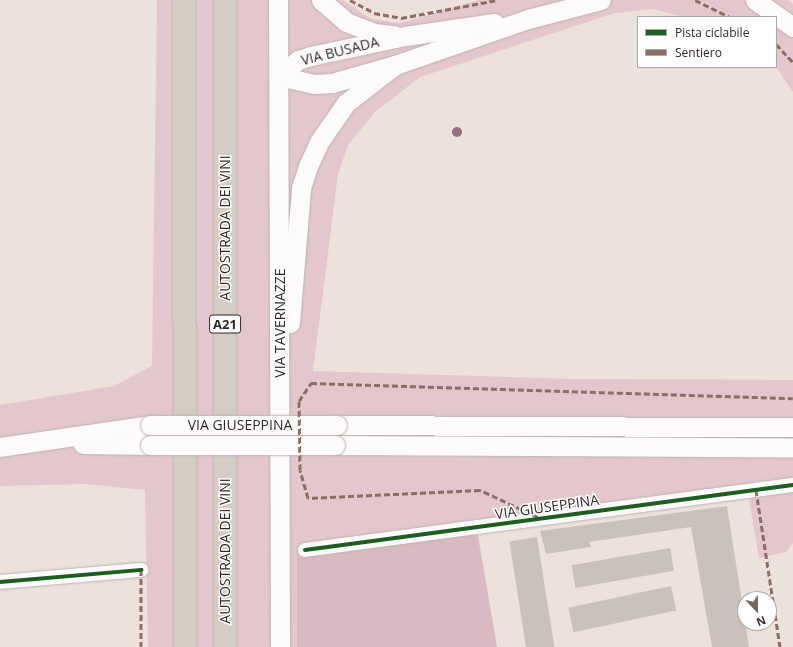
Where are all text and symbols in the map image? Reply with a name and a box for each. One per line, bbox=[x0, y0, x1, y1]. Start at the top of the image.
legend bbox=[637, 16, 777, 68]
text: Pista ciclabile bbox=[675, 24, 749, 41]
street label: VIA BUSADA bbox=[299, 33, 381, 69]
text: Sentiero bbox=[675, 44, 722, 61]
street label: AUTOSTRADA DEI VINI bbox=[217, 155, 233, 301]
street label: VIA TAVERNAZZE bbox=[272, 268, 288, 378]
road number: A21 bbox=[209, 313, 241, 335]
street label: VIA GIUSEPPINA bbox=[188, 417, 292, 433]
street label: AUTOSTRADA DEI VINI bbox=[217, 478, 233, 624]
street label: VIA GIUSEPPINA bbox=[494, 491, 600, 523]
north arrow bbox=[737, 591, 777, 631]
text: N bbox=[754, 613, 768, 630]

